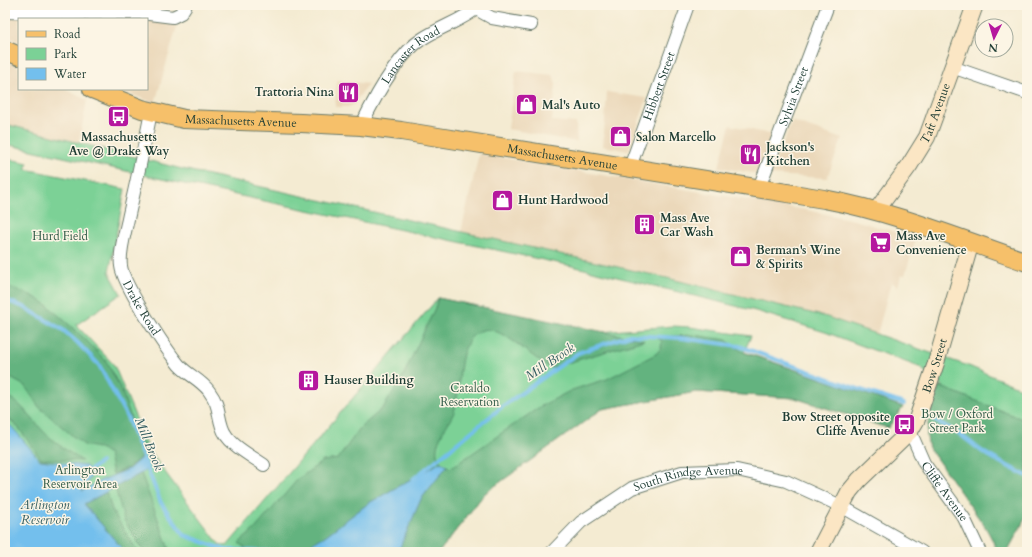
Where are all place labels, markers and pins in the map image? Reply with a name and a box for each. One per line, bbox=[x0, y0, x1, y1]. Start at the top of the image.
restaurant icon: Trattoria Nina bbox=[336, 79, 362, 105]
place label: Trattoria Nina bbox=[254, 84, 334, 100]
shop icon: Mal's Auto bbox=[514, 92, 540, 118]
place label: Mal's Auto bbox=[542, 97, 600, 113]
bus stop icon: Massachusetts Ave @ Drake Way bbox=[106, 103, 132, 129]
shop icon: Salon Marcello bbox=[607, 124, 633, 150]
place label: Massachusetts Ave @ Drake Way bbox=[69, 129, 169, 159]
place label: Salon Marcello bbox=[636, 129, 716, 145]
place label: Jackson's Kitchen bbox=[764, 139, 814, 169]
restaurant icon: Jackson's Kitchen bbox=[738, 141, 764, 167]
shop icon: Hunt Hardwood bbox=[489, 187, 515, 213]
place label: Hunt Hardwood bbox=[518, 192, 608, 208]
place label: Mass Ave Car Wash bbox=[660, 210, 714, 240]
building icon: Mass Ave Car Wash bbox=[631, 212, 657, 238]
place label: Mass Ave Convenience bbox=[896, 228, 967, 258]
supermarket icon: Mass Ave Convenience bbox=[868, 230, 894, 256]
place label: Berman's Wine & Spirits bbox=[756, 242, 841, 272]
shop icon: Berman's Wine & Spirits bbox=[727, 244, 753, 270]
building icon: Hauser Building bbox=[296, 367, 322, 393]
place label: Hauser Building bbox=[324, 372, 415, 388]
place label: Bow Street opposite Cliffe Avenue bbox=[782, 409, 890, 439]
bus stop icon: Bow Street opposite Cliffe Avenue bbox=[892, 411, 918, 437]

